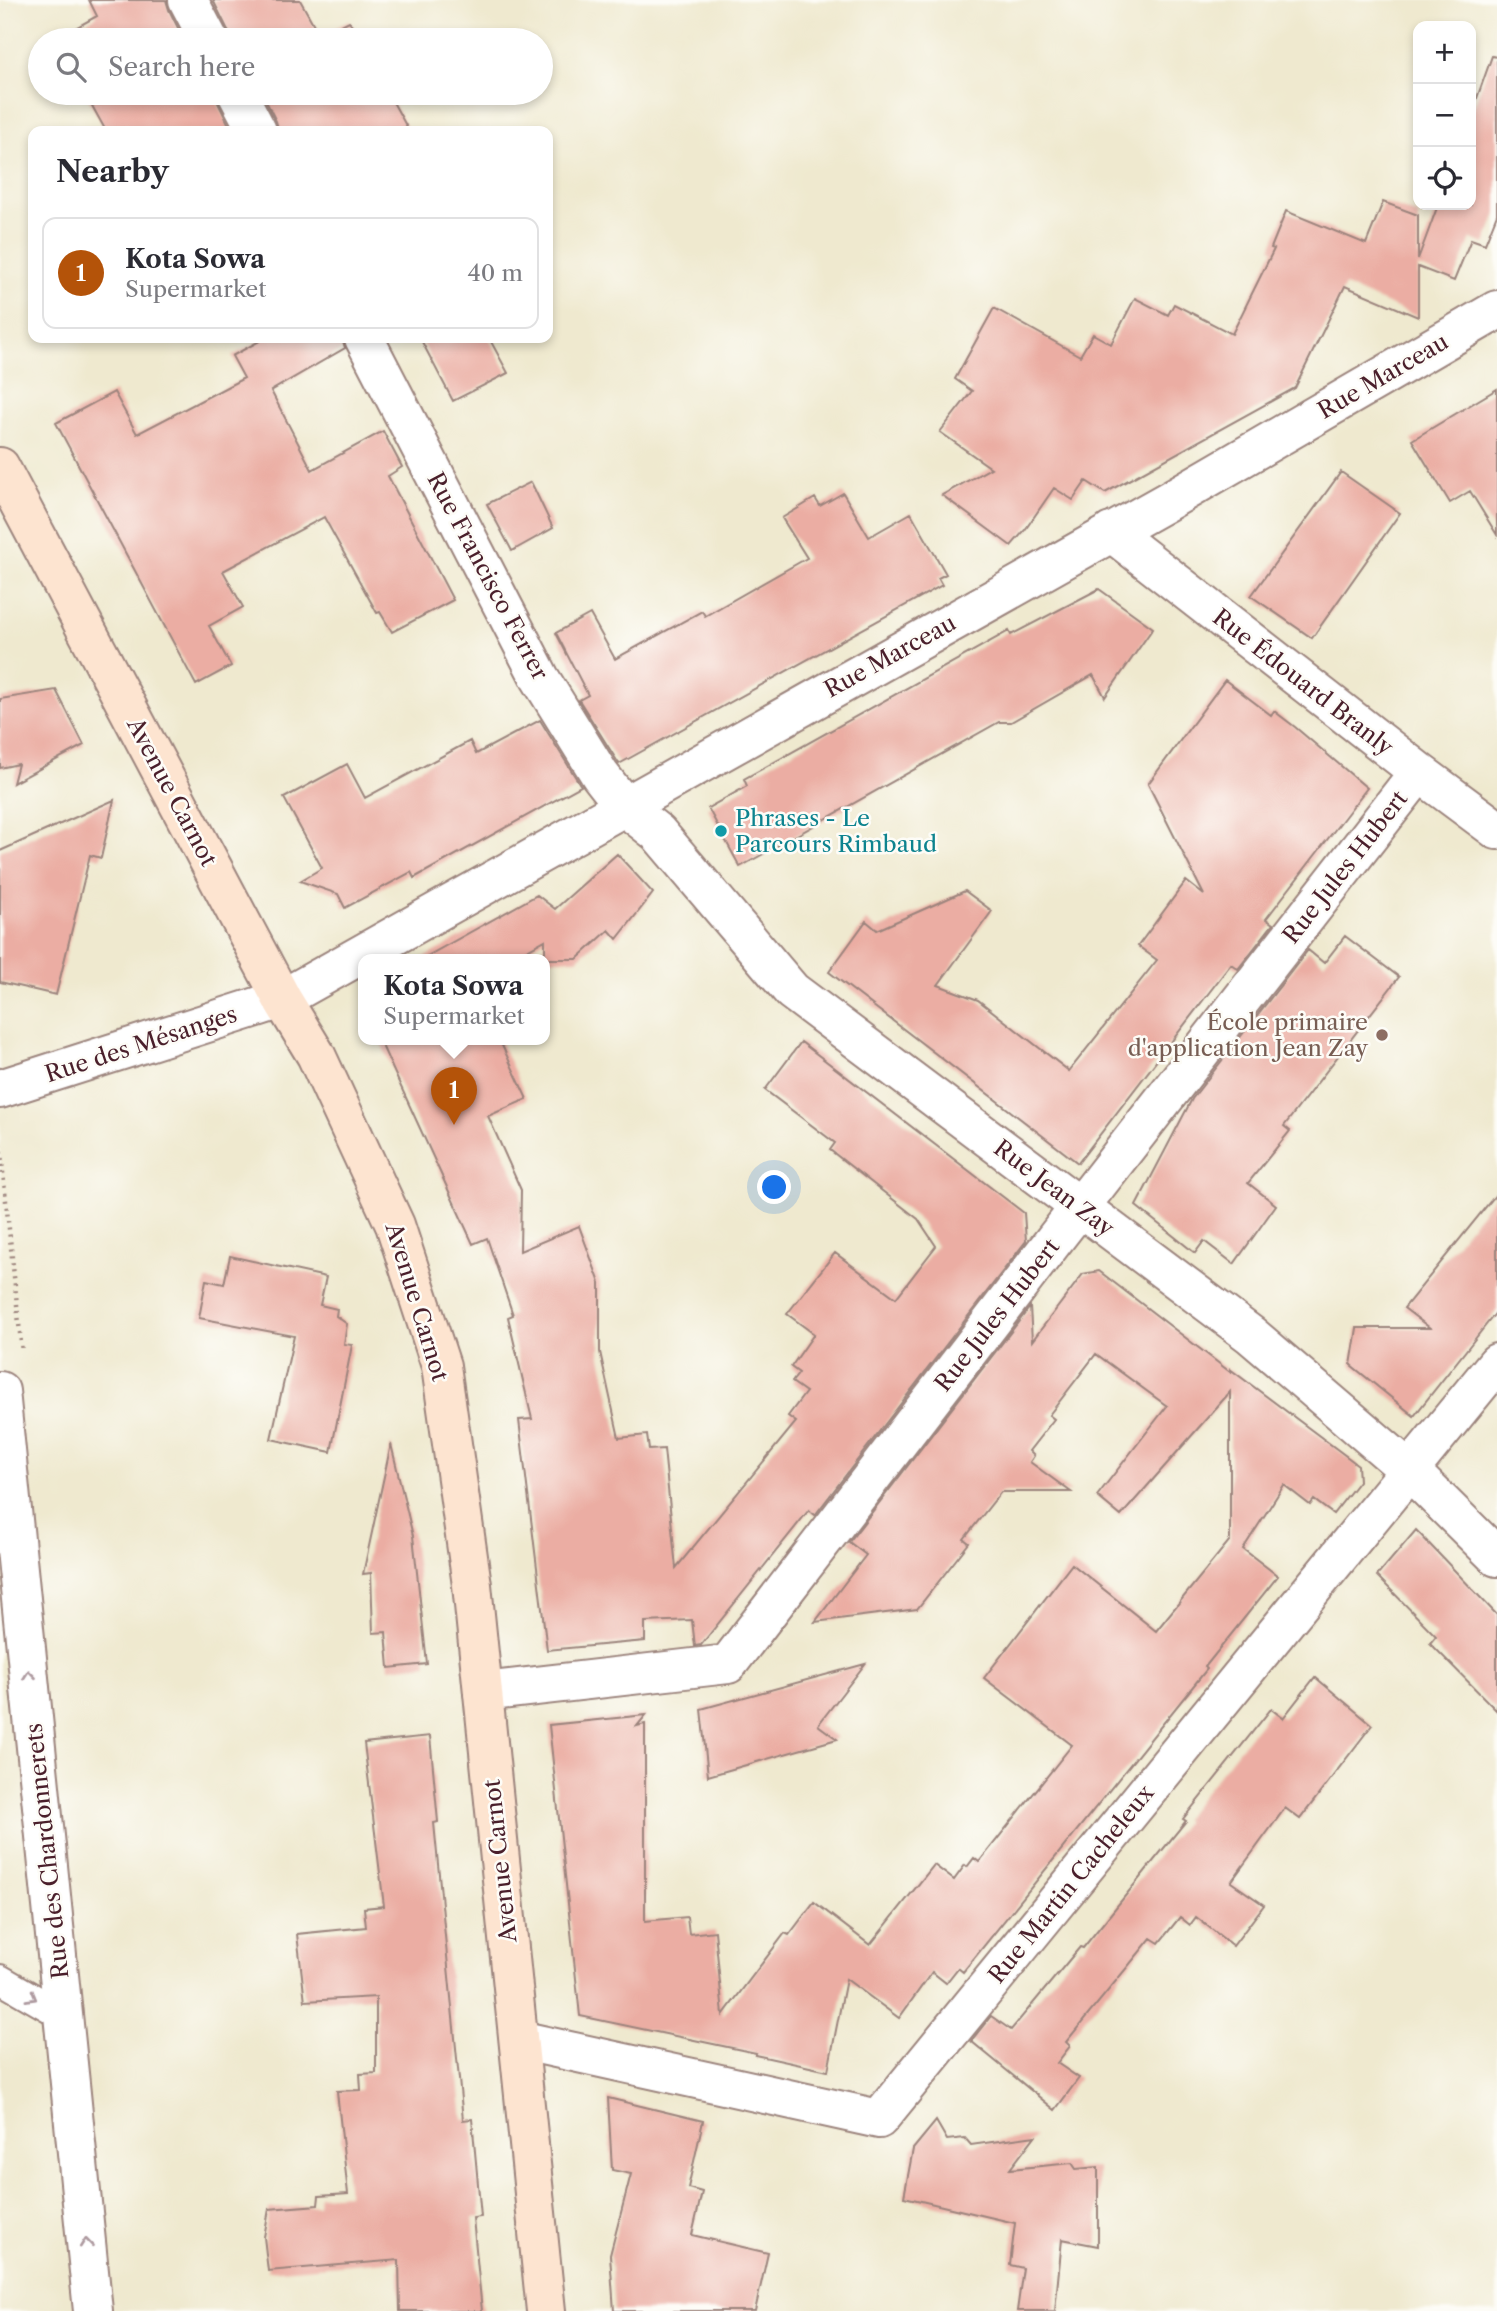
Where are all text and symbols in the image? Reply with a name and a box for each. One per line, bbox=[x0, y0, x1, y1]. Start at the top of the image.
map controls bbox=[1413, 21, 1476, 210]
button: + bbox=[1413, 21, 1476, 84]
search box bbox=[28, 28, 553, 105]
icon: search bbox=[52, 48, 90, 86]
text: Search here bbox=[108, 51, 255, 83]
button: − bbox=[1413, 84, 1476, 147]
button: locate bbox=[1413, 147, 1476, 210]
text: Nearby bbox=[56, 153, 169, 190]
text: Kota Sowa bbox=[125, 243, 265, 275]
text: 1 bbox=[76, 259, 86, 287]
text: 40 m bbox=[468, 259, 523, 287]
text: Supermarket bbox=[125, 275, 266, 303]
street label: Rue Marceau bbox=[1313, 327, 1453, 425]
street label: Rue Francisco Ferrer bbox=[421, 468, 555, 685]
street label: Rue Édouard Branly bbox=[1207, 603, 1399, 761]
street label: Rue Marceau bbox=[819, 608, 961, 704]
street label: Avenue Carnot bbox=[121, 712, 223, 871]
street label: Rue Jules Hubert bbox=[1277, 785, 1413, 949]
place label: Phrases - Le Parcours Rimbaud bbox=[735, 804, 937, 858]
marker: Phrases - Le Parcours Rimbaud bbox=[713, 823, 729, 839]
popup bbox=[358, 954, 550, 1045]
text: Kota Sowa bbox=[383, 970, 524, 1002]
street label: Rue des Mésanges bbox=[42, 1000, 240, 1088]
text: Supermarket bbox=[383, 1002, 525, 1030]
place label: École primaire d'application Jean Zay bbox=[1128, 1008, 1368, 1062]
marker: École primaire d'application Jean Zay bbox=[1374, 1027, 1390, 1043]
pin: 1 bbox=[431, 1067, 477, 1125]
street label: Rue Jean Zay bbox=[988, 1134, 1120, 1242]
your location bbox=[757, 1170, 791, 1204]
street label: Avenue Carnot bbox=[379, 1219, 454, 1385]
street label: Rue Jules Hubert bbox=[929, 1233, 1065, 1397]
one-way arrow bbox=[22, 1670, 37, 1681]
street label: Rue des Chardonnerets bbox=[20, 1722, 74, 1980]
street label: Avenue Carnot bbox=[478, 1778, 523, 1945]
street label: Rue Martin Cacheleux bbox=[982, 1779, 1160, 1989]
one-way arrow bbox=[24, 1989, 37, 2002]
one-way arrow bbox=[79, 2237, 94, 2248]

